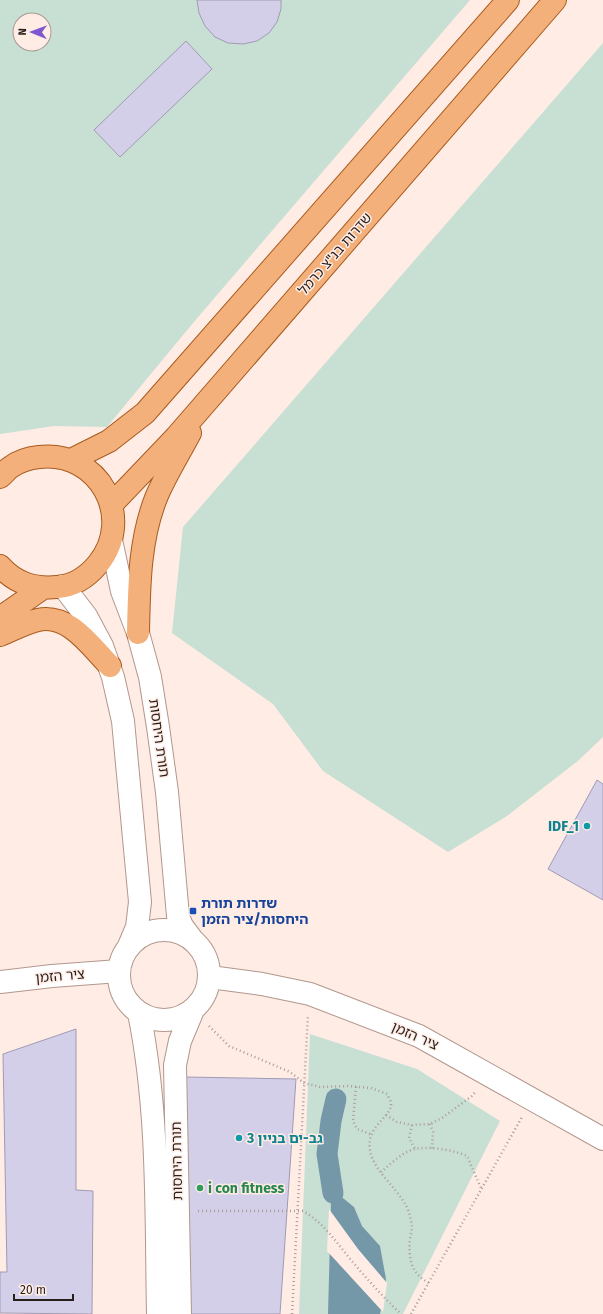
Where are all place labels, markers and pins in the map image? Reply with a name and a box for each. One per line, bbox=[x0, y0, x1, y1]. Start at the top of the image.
place label: IDF_1 bbox=[548, 818, 579, 835]
marker: IDF_1 bbox=[582, 821, 592, 831]
place label: שדרות תורת היחסות/ציר הזמן bbox=[201, 895, 308, 928]
marker: שדרות תורת היחסות/ציר הזמן bbox=[188, 906, 198, 916]
place label: גב-ים בניין 3 bbox=[246, 1130, 323, 1147]
marker: גב-ים בניין 3 bbox=[234, 1133, 244, 1143]
place label: i con fitness bbox=[208, 1180, 285, 1197]
marker: i con fitness bbox=[195, 1183, 205, 1193]

